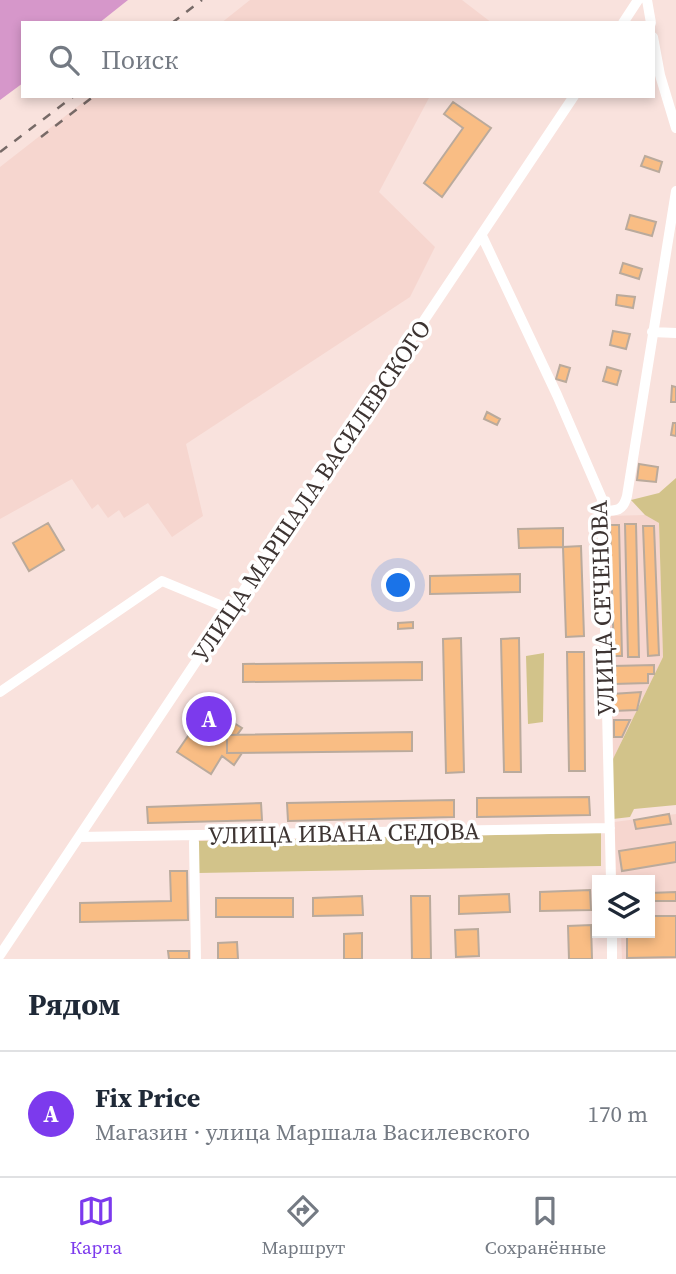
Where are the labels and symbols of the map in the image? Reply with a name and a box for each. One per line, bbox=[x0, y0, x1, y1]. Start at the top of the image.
street label: УЛИЦА МАРШАЛА ВАСИЛЕВСКОГО bbox=[184, 313, 438, 669]
street label: УЛИЦА СЕЧЕНОВА bbox=[582, 500, 622, 716]
your location bbox=[381, 568, 415, 602]
pin: A bbox=[186, 693, 232, 745]
street label: УЛИЦА ИВАНА СЕДОВА bbox=[208, 814, 480, 852]

